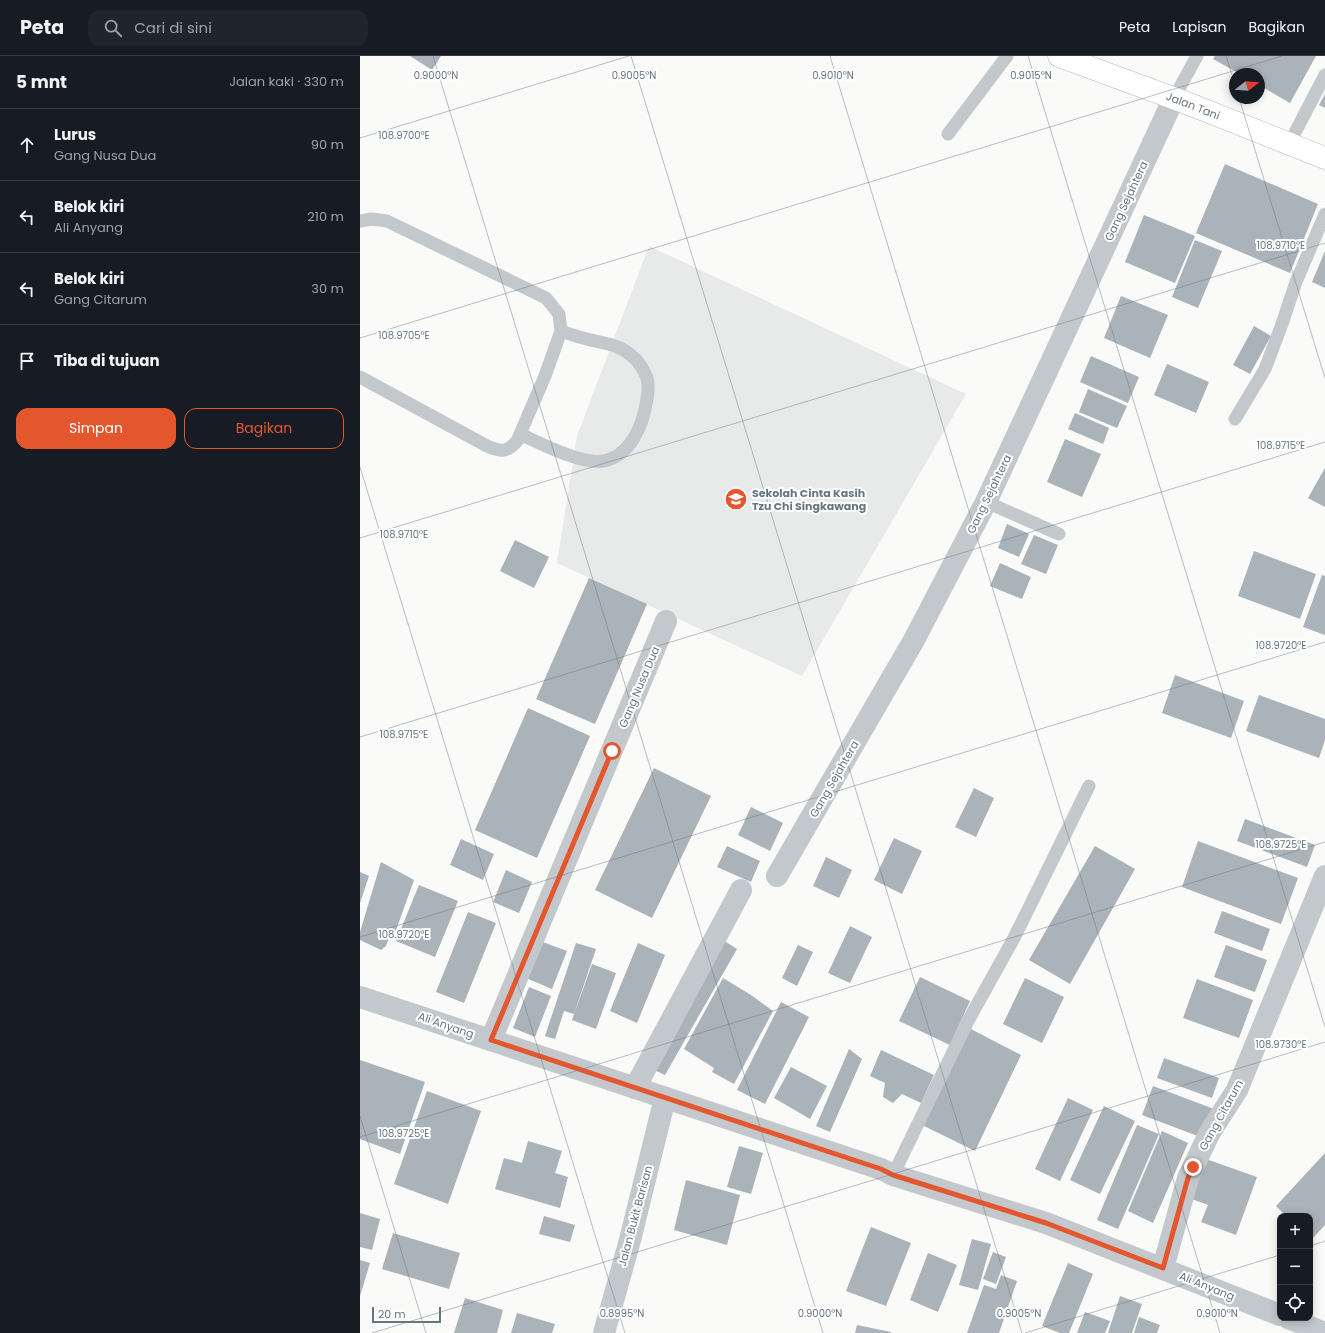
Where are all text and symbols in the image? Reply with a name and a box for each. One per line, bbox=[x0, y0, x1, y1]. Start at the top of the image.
search box bbox=[88, 10, 368, 46]
text: Peta bbox=[20, 14, 64, 41]
icon: search bbox=[102, 17, 124, 39]
text: Cari di sini bbox=[134, 17, 212, 38]
text: Peta bbox=[1119, 17, 1150, 37]
text: Lapisan bbox=[1172, 17, 1226, 37]
text: Bagikan bbox=[1248, 17, 1305, 37]
text: 0.9000°N bbox=[414, 68, 458, 83]
text: 0.9005°N bbox=[612, 68, 656, 83]
text: 0.9010°N bbox=[812, 68, 854, 83]
text: 0.9015°N bbox=[1010, 68, 1052, 83]
north arrow bbox=[1229, 68, 1265, 104]
text: 5 mnt bbox=[16, 70, 67, 94]
text: Jalan kaki · 330 m bbox=[229, 72, 344, 91]
street label: Jalan Tani bbox=[1164, 88, 1223, 124]
text: Lurus bbox=[54, 124, 96, 145]
text: 108.9700°E bbox=[378, 128, 430, 143]
icon: ahead bbox=[16, 134, 38, 156]
text: 90 m bbox=[311, 135, 344, 154]
text: Gang Nusa Dua bbox=[54, 146, 156, 165]
street label: Gang Sejahtera bbox=[1101, 159, 1151, 243]
text: Belok kiri bbox=[54, 196, 124, 217]
icon: left bbox=[16, 206, 38, 228]
text: 210 m bbox=[307, 207, 344, 226]
text: Ali Anyang bbox=[54, 218, 123, 237]
text: 108.9710°E bbox=[1257, 238, 1305, 253]
text: Belok kiri bbox=[54, 268, 124, 289]
icon: left bbox=[16, 278, 38, 300]
text: 30 m bbox=[311, 279, 344, 298]
text: Gang Citarum bbox=[54, 290, 147, 309]
text: 108.9705°E bbox=[378, 328, 430, 343]
icon: arrive bbox=[16, 350, 38, 372]
text: Tiba di tujuan bbox=[54, 350, 160, 371]
button: Simpan bbox=[16, 408, 176, 449]
button: Bagikan bbox=[184, 408, 344, 449]
text: 108.9715°E bbox=[1257, 438, 1305, 453]
street label: Gang Sejahtera bbox=[963, 452, 1015, 536]
place label: Sekolah Cinta Kasih Tzu Chi Singkawang bbox=[752, 485, 866, 514]
school or university icon: Sekolah Cinta Kasih Tzu Chi Singkawang bbox=[723, 486, 749, 512]
text: 108.9710°E bbox=[380, 527, 428, 542]
text: 108.9720°E bbox=[1256, 638, 1306, 653]
street label: Gang Nusa Dua bbox=[615, 644, 663, 730]
text: 108.9715°E bbox=[380, 727, 428, 742]
street label: Gang Sejahtera bbox=[806, 738, 862, 820]
route start bbox=[603, 742, 621, 760]
text: 108.9725°E bbox=[1256, 837, 1306, 852]
text: 108.9720°E bbox=[379, 927, 429, 942]
street label: Ali Anyang bbox=[416, 1008, 476, 1042]
text: 108.9730°E bbox=[1255, 1037, 1307, 1052]
street label: Gang Citarum bbox=[1195, 1077, 1247, 1153]
text: 108.9725°E bbox=[379, 1126, 429, 1141]
route end bbox=[1184, 1158, 1202, 1176]
street label: Jalan Bukit Barisan bbox=[614, 1164, 656, 1268]
map controls bbox=[1277, 1213, 1313, 1321]
button: + bbox=[1277, 1213, 1313, 1249]
button: − bbox=[1277, 1249, 1313, 1285]
street label: Ali Anyang bbox=[1177, 1268, 1237, 1304]
button: locate bbox=[1277, 1285, 1313, 1321]
scale bar bbox=[372, 1305, 441, 1324]
text: 20 m bbox=[378, 1306, 406, 1322]
text: 0.8995°N bbox=[600, 1306, 644, 1321]
text: 0.9000°N bbox=[798, 1306, 842, 1321]
text: 0.9005°N bbox=[997, 1306, 1041, 1321]
text: 0.9010°N bbox=[1196, 1306, 1238, 1321]

